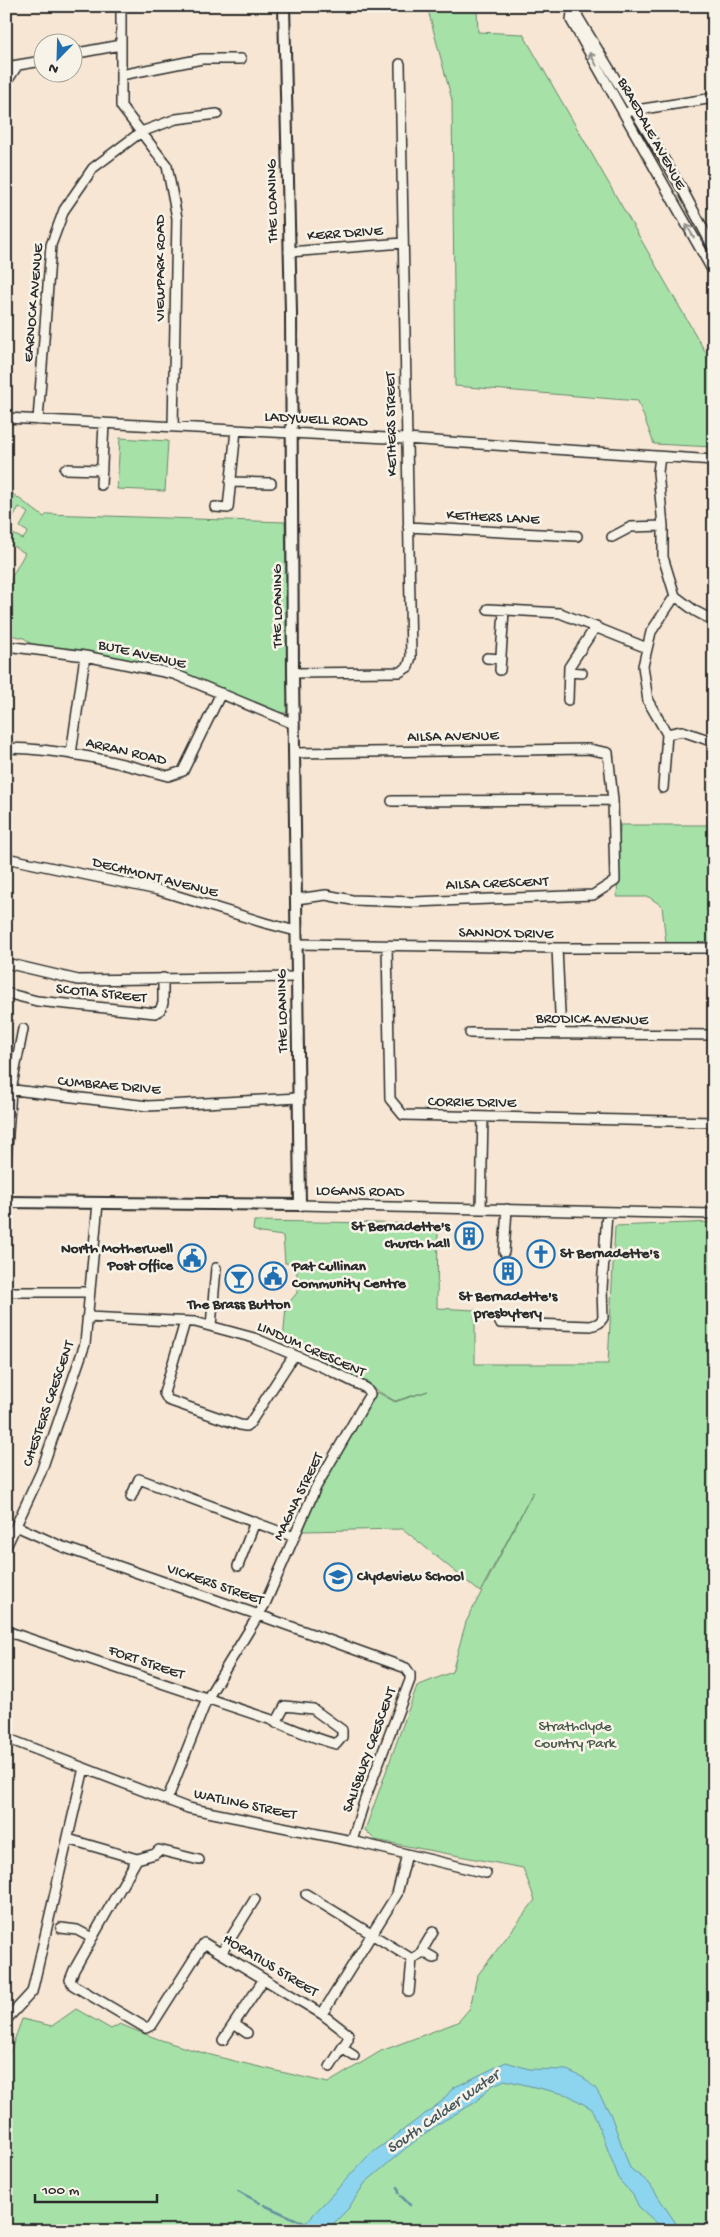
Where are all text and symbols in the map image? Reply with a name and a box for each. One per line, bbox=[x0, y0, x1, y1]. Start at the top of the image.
north arrow bbox=[32, 32, 82, 82]
one-way arrow bbox=[587, 52, 597, 66]
text: N bbox=[46, 58, 61, 77]
street label: BRAEDALE AVENUE bbox=[612, 74, 690, 194]
street label: THE LOANING bbox=[263, 159, 283, 244]
street label: VIEWPARK ROAD bbox=[152, 215, 170, 322]
street label: KERR DRIVE bbox=[307, 222, 384, 246]
one-way arrow bbox=[684, 224, 694, 238]
street label: EARNOCK AVENUE bbox=[20, 242, 48, 363]
street label: KETHERS STREET bbox=[382, 370, 402, 477]
street label: LADYWELL ROAD bbox=[264, 408, 368, 432]
street label: KETHERS LANE bbox=[446, 507, 541, 529]
street label: THE LOANING bbox=[269, 564, 287, 649]
street label: BUTE AVENUE bbox=[95, 636, 188, 674]
street label: AILSA AVENUE bbox=[407, 727, 500, 747]
street label: ARRAN ROAD bbox=[84, 734, 168, 770]
street label: DECHMONT AVENUE bbox=[89, 853, 220, 902]
street label: AILSA CRESCENT bbox=[445, 873, 550, 895]
street label: SANNOX DRIVE bbox=[458, 924, 554, 944]
street label: THE LOANING bbox=[273, 969, 293, 1054]
street label: SCOTIA STREET bbox=[55, 980, 148, 1008]
street label: BRODICK AVENUE bbox=[535, 1010, 649, 1030]
street label: CUMBRAE DRIVE bbox=[57, 1073, 162, 1100]
street label: CORRIE DRIVE bbox=[428, 1093, 517, 1113]
street label: LOGANS ROAD bbox=[316, 1182, 405, 1202]
place label: St Bernadette's church hall bbox=[351, 1218, 451, 1253]
building icon: St Bernadette's church hall bbox=[454, 1221, 484, 1251]
church icon: St Bernadette's bbox=[526, 1239, 556, 1269]
place label: North Motherwell Post Office bbox=[61, 1240, 174, 1275]
public building icon: North Motherwell Post Office bbox=[177, 1243, 207, 1273]
place label: St Bernadette's bbox=[560, 1245, 660, 1263]
building icon: St Bernadette's presbytery bbox=[493, 1256, 523, 1286]
place label: Pat Cullinan Community Centre bbox=[291, 1258, 407, 1293]
public building icon: Pat Cullinan Community Centre bbox=[258, 1261, 288, 1291]
bar icon: The Brass Button bbox=[224, 1264, 254, 1294]
place label: St Bernadette's presbytery bbox=[459, 1288, 559, 1323]
place label: The Brass Button bbox=[187, 1296, 291, 1314]
street label: LINDUM CRESCENT bbox=[254, 1318, 369, 1382]
street label: CHESTERS CRESCENT bbox=[19, 1338, 79, 1469]
street label: MAGNA STREET bbox=[270, 1449, 329, 1544]
street label: VICKERS STREET bbox=[163, 1560, 267, 1610]
school or university icon: Clydeview School bbox=[323, 1562, 353, 1592]
place label: Clydeview School bbox=[356, 1568, 465, 1586]
street label: FORT STREET bbox=[105, 1641, 187, 1685]
street label: SALISBURY CRESCENT bbox=[339, 1684, 401, 1815]
park label: Strathclyde Country Park bbox=[534, 1718, 617, 1753]
street label: WATLING STREET bbox=[192, 1785, 299, 1825]
street label: HORATIUS STREET bbox=[219, 1930, 322, 2002]
water label: South Calder Water bbox=[384, 2065, 507, 2159]
scale bar bbox=[35, 2172, 158, 2204]
text: 100 m bbox=[41, 2182, 80, 2200]

